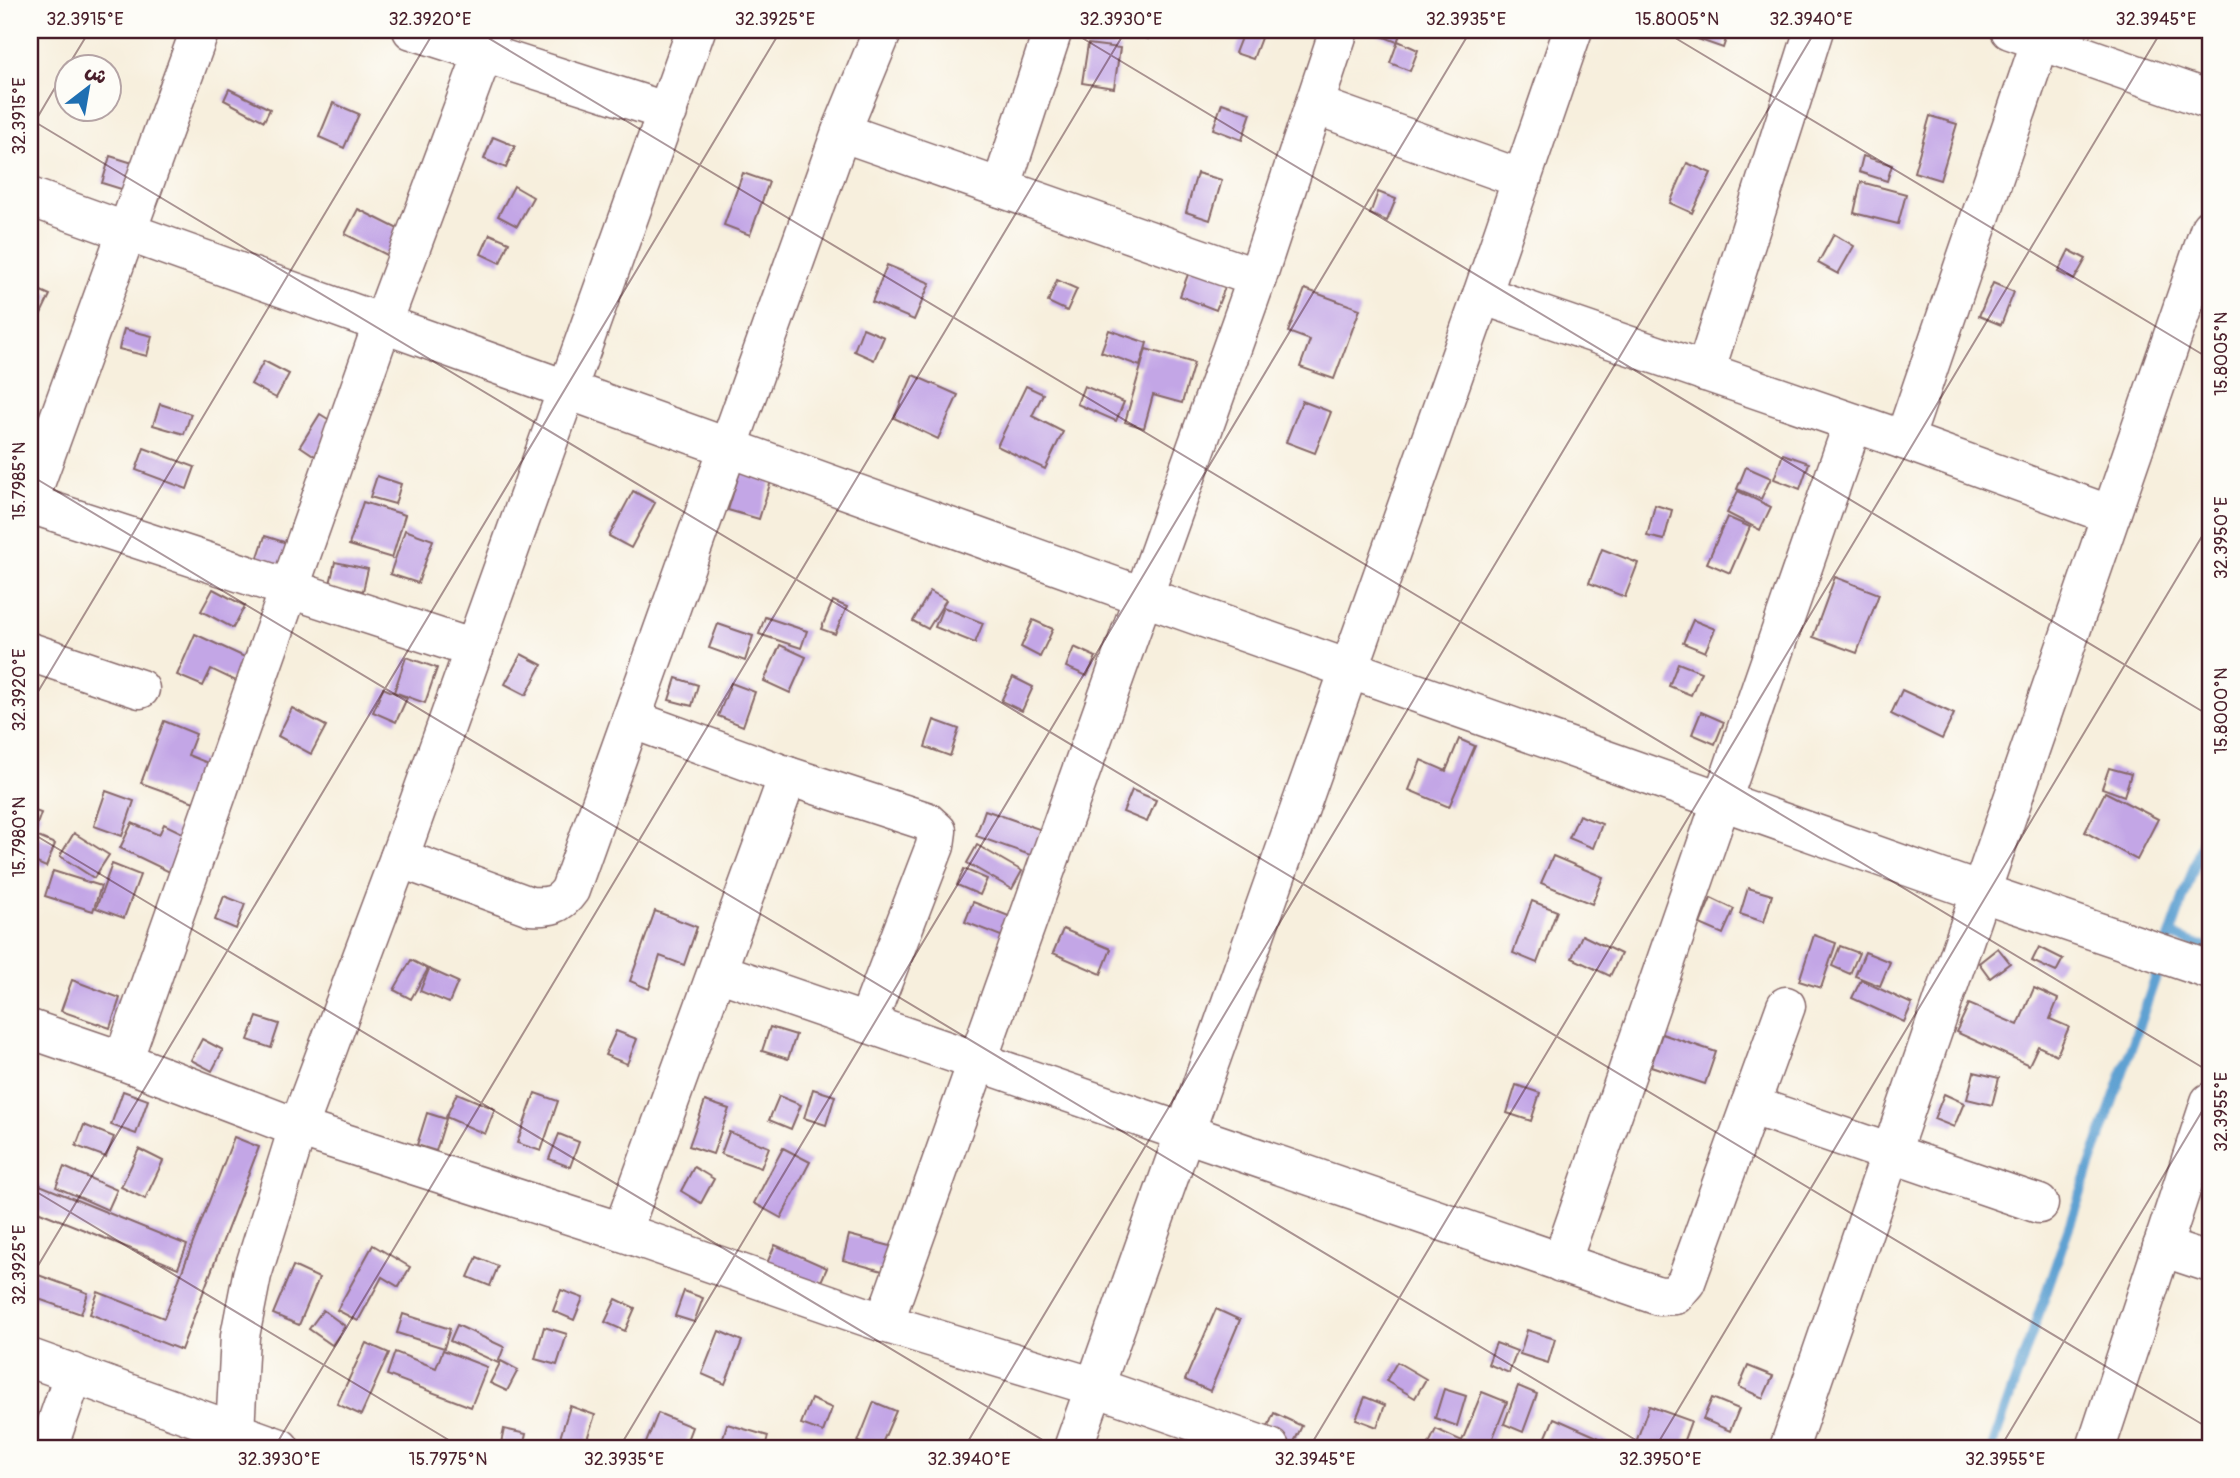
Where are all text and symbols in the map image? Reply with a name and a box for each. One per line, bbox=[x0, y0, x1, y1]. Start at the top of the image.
text: 32.3915°E bbox=[46, 8, 124, 31]
text: 32.3920°E bbox=[389, 8, 471, 31]
text: 32.3925°E bbox=[735, 8, 815, 31]
text: 32.3930°E bbox=[1080, 8, 1162, 31]
text: 32.3935°E bbox=[1426, 8, 1506, 31]
text: 15.8005°N bbox=[1635, 8, 1719, 31]
text: 32.3940°E bbox=[1769, 8, 1853, 31]
text: 32.3945°E bbox=[2116, 8, 2196, 31]
north arrow bbox=[52, 52, 122, 122]
text: ش bbox=[81, 59, 111, 90]
text: 32.3915°E bbox=[8, 77, 31, 155]
text: 15.8005°N bbox=[2210, 312, 2233, 396]
text: 15.7985°N bbox=[8, 442, 31, 520]
text: 32.3950°E bbox=[2210, 497, 2233, 579]
text: 32.3920°E bbox=[8, 649, 31, 731]
text: 15.8000°N bbox=[2210, 668, 2233, 754]
text: 15.7980°N bbox=[8, 797, 31, 877]
text: 32.3955°E bbox=[2210, 1072, 2233, 1152]
text: 32.3925°E bbox=[8, 1225, 31, 1305]
text: 32.3930°E bbox=[238, 1448, 320, 1471]
text: 15.7975°N bbox=[409, 1448, 487, 1471]
text: 32.3935°E bbox=[584, 1448, 664, 1471]
text: 32.3940°E bbox=[927, 1448, 1011, 1471]
text: 32.3945°E bbox=[1275, 1448, 1355, 1471]
text: 32.3950°E bbox=[1619, 1448, 1701, 1471]
text: 32.3955°E bbox=[1965, 1448, 2045, 1471]

